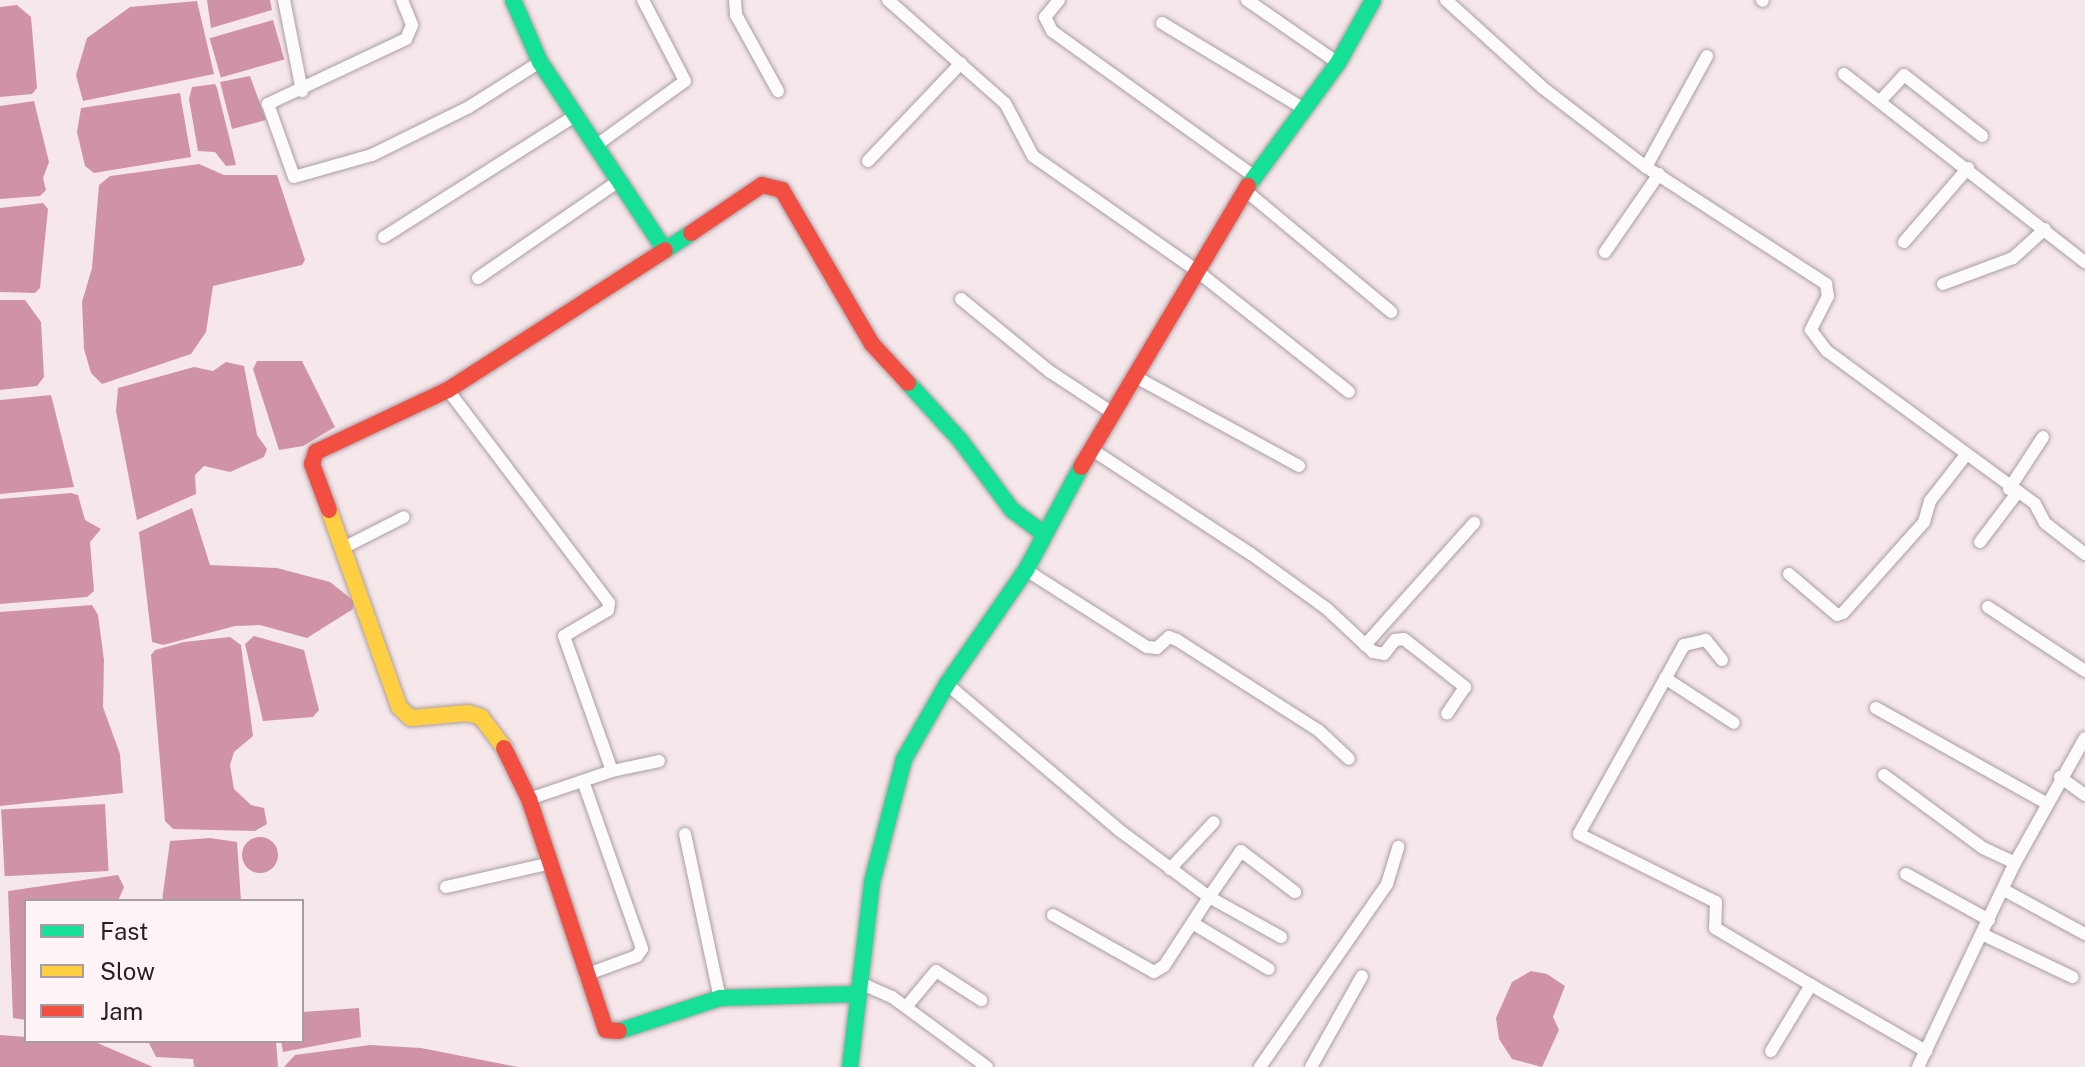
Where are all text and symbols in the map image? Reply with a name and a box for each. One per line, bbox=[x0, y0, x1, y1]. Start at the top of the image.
legend bbox=[24, 899, 304, 1043]
text: Fast bbox=[100, 917, 148, 945]
text: Slow bbox=[100, 957, 155, 985]
text: Jam bbox=[100, 997, 143, 1025]

